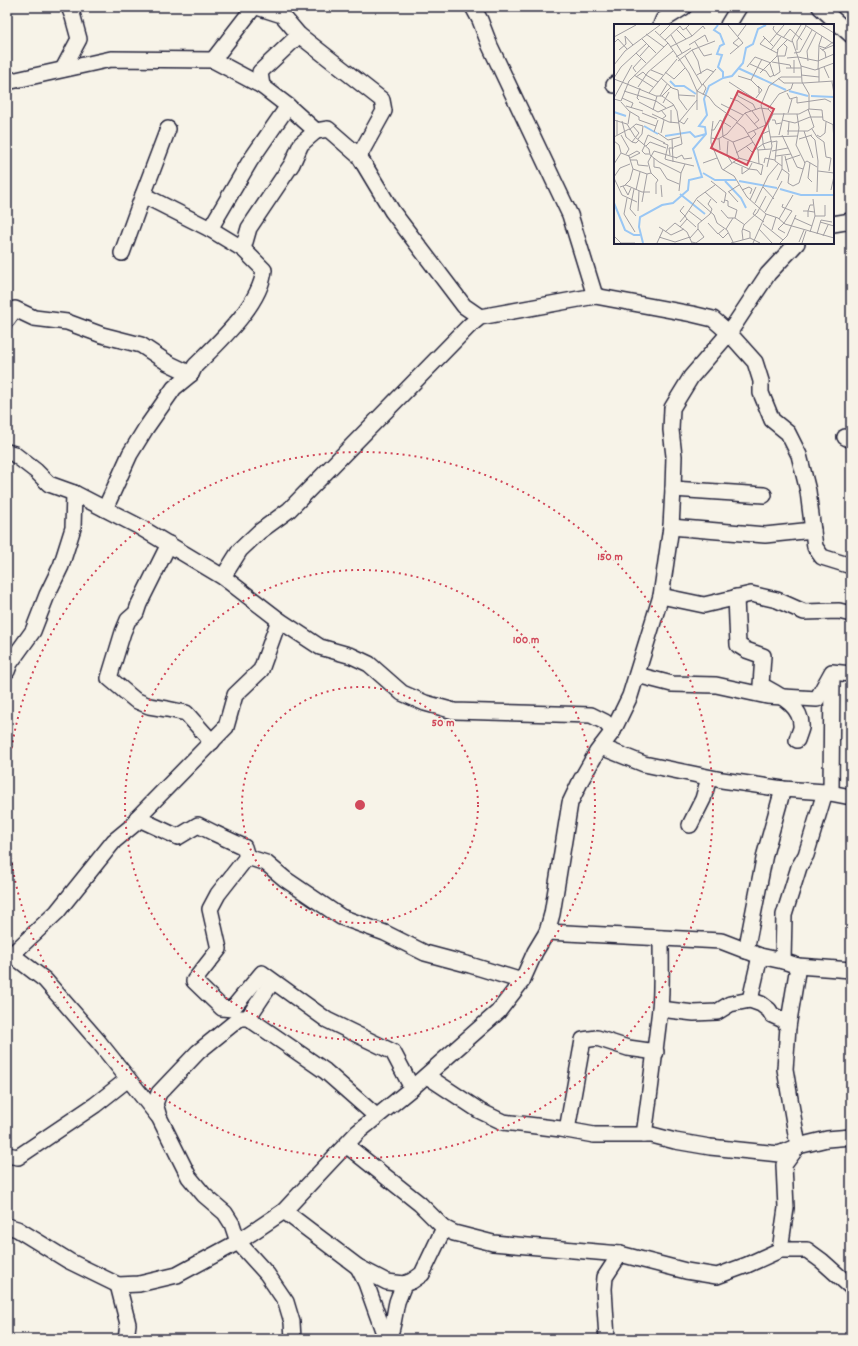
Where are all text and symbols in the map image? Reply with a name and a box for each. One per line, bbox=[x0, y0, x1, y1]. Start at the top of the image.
inset map bbox=[614, 24, 834, 244]
text: 150 m bbox=[597, 549, 623, 566]
text: 100 m bbox=[513, 632, 539, 649]
text: 50 m bbox=[431, 715, 455, 732]
centre of rings bbox=[353, 798, 367, 812]

